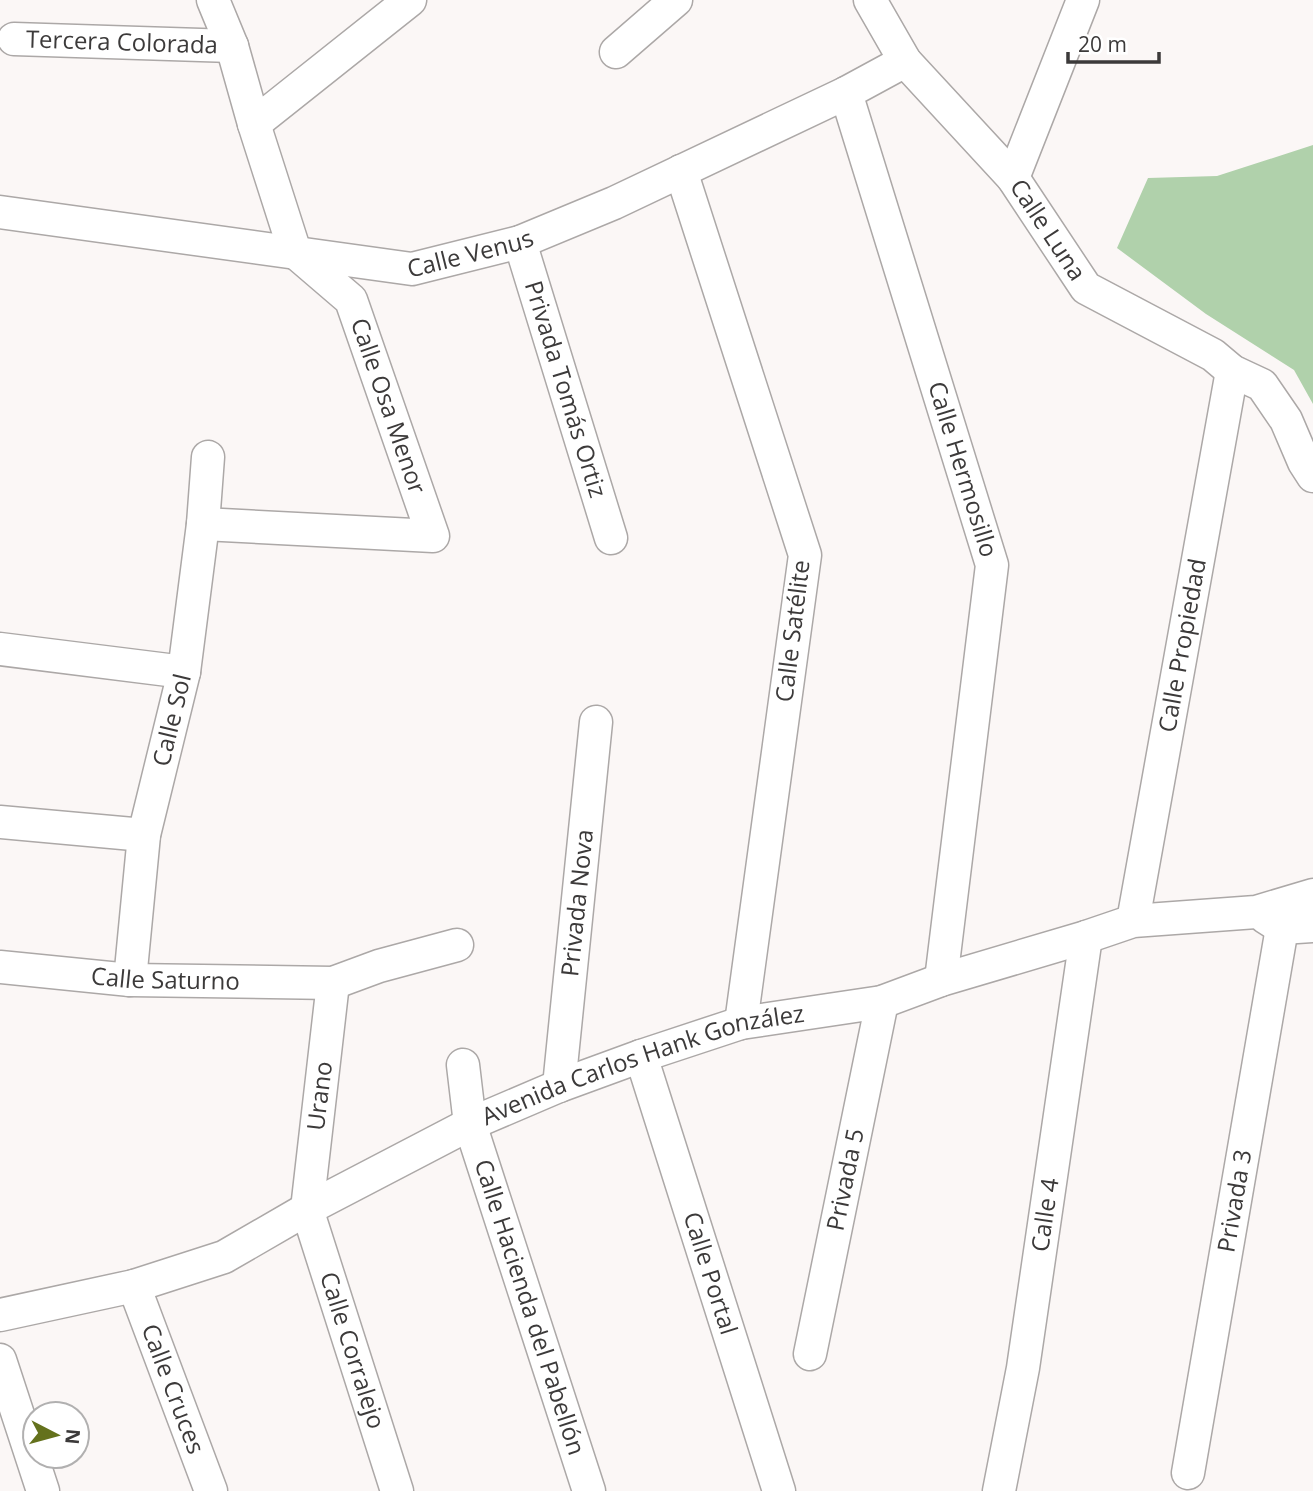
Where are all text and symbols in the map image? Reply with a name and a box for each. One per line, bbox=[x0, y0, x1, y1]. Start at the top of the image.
street label: Tercera Colorada bbox=[25, 21, 219, 61]
scale bar bbox=[1068, 21, 1159, 65]
text: 20 m bbox=[1078, 30, 1127, 58]
street label: Calle Luna bbox=[1003, 172, 1094, 286]
street label: Calle Venus bbox=[403, 220, 538, 285]
street label: Privada Tomás Ortiz bbox=[518, 276, 616, 501]
street label: Calle Osa Menor bbox=[344, 313, 435, 498]
street label: Calle Hermosillo bbox=[921, 377, 1007, 561]
street label: Calle Propiedad bbox=[1149, 556, 1213, 735]
street label: Calle Satélite bbox=[766, 558, 817, 704]
street label: Calle Sol bbox=[144, 670, 198, 769]
street label: Privada Nova bbox=[552, 828, 600, 978]
street label: Calle Saturno bbox=[90, 958, 240, 997]
street label: Avenida Carlos Hank González bbox=[476, 996, 806, 1132]
street label: Urano bbox=[298, 1059, 339, 1132]
street label: Privada 5 bbox=[818, 1125, 871, 1233]
street label: Privada 3 bbox=[1208, 1147, 1259, 1255]
street label: Calle Hacienda del Pabellón bbox=[467, 1155, 594, 1459]
street label: Calle 4 bbox=[1022, 1175, 1066, 1254]
street label: Calle Portal bbox=[676, 1207, 746, 1338]
street label: Calle Corralejo bbox=[313, 1267, 394, 1433]
street label: Calle Cruces bbox=[135, 1319, 214, 1458]
north arrow bbox=[21, 1400, 91, 1470]
text: N bbox=[59, 1428, 87, 1446]

